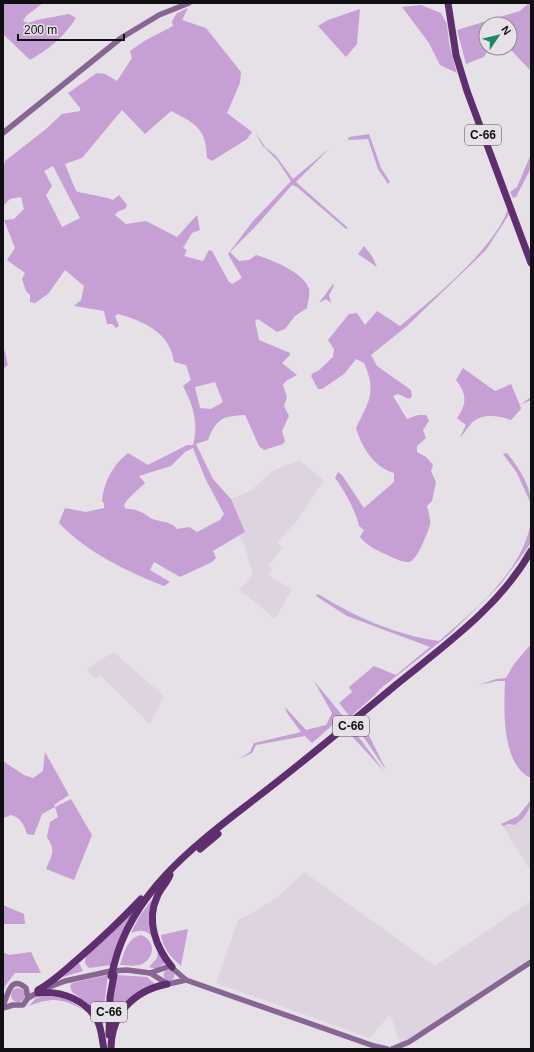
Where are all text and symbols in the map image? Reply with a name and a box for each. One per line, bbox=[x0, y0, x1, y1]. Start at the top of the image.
scale bar bbox=[18, 16, 124, 42]
north arrow bbox=[478, 16, 518, 56]
text: 200 m bbox=[24, 23, 57, 37]
text: N bbox=[499, 24, 513, 37]
road number: C-66 bbox=[465, 125, 501, 145]
road number: C-66 bbox=[333, 716, 369, 736]
road number: C-66 bbox=[91, 1002, 127, 1022]

